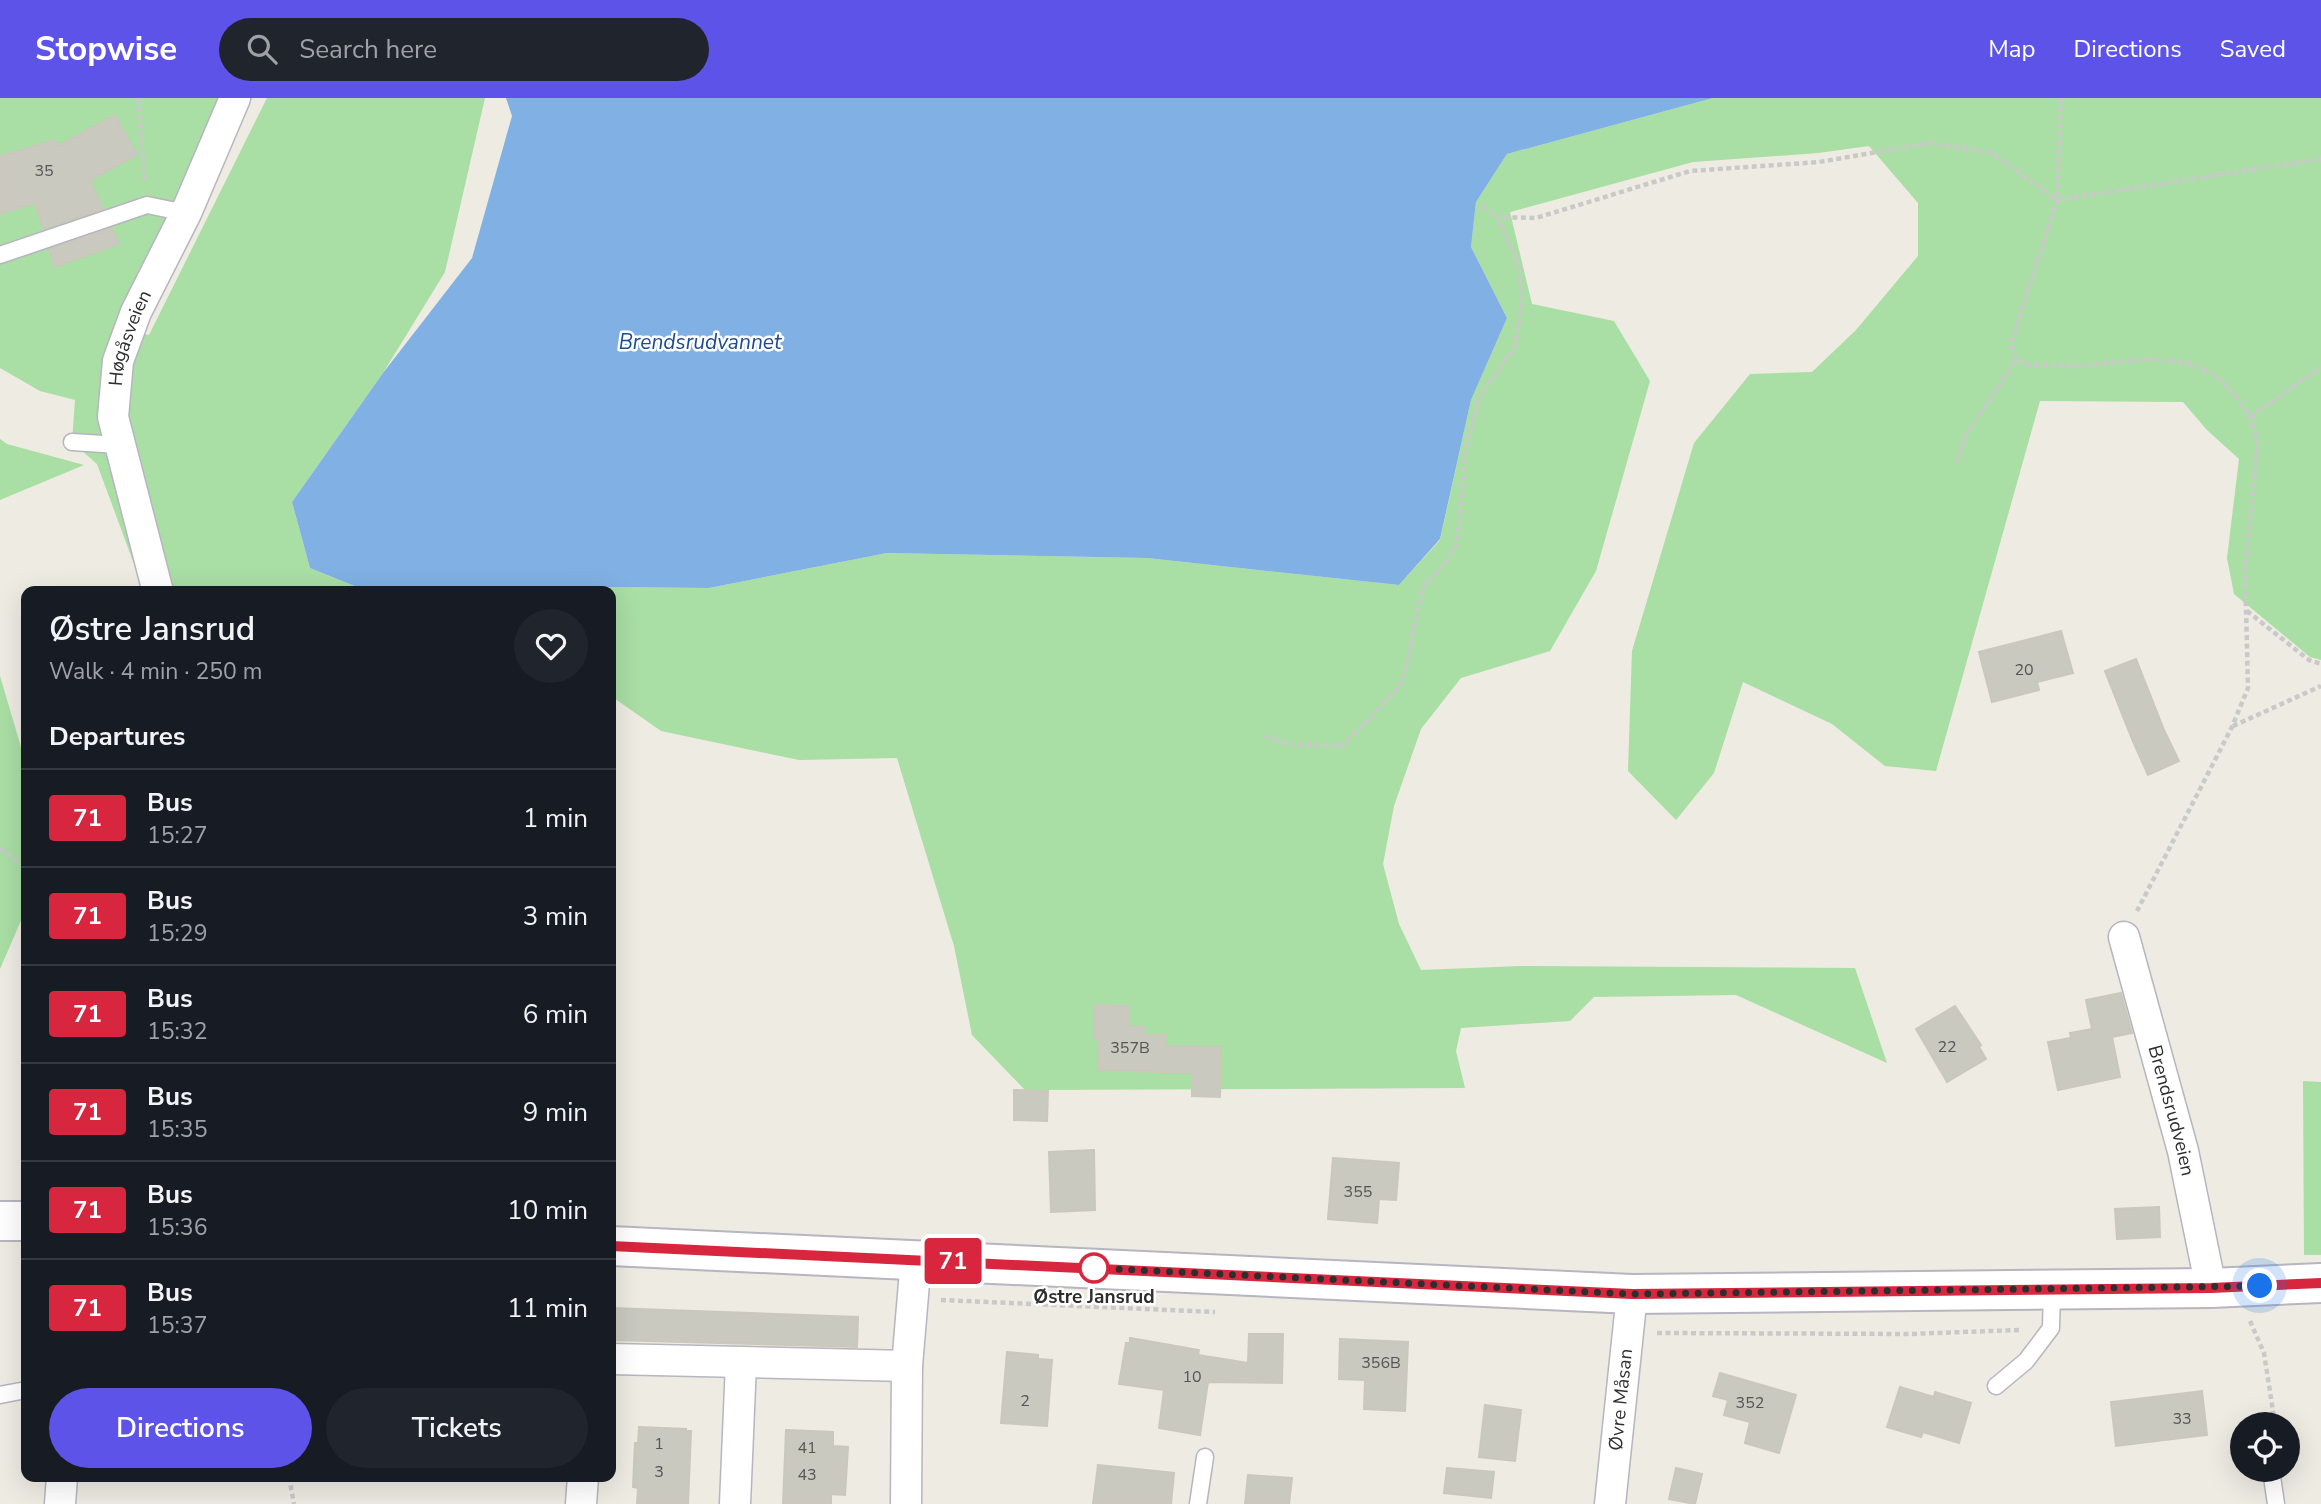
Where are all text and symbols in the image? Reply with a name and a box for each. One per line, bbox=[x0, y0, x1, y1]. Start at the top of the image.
search box bbox=[219, 18, 709, 81]
text: Stopwise bbox=[35, 27, 177, 72]
icon: search bbox=[243, 30, 281, 68]
text: Search here bbox=[299, 32, 437, 67]
text: Map bbox=[1988, 33, 2035, 65]
text: Directions bbox=[2073, 33, 2182, 65]
text: Saved bbox=[2220, 33, 2286, 65]
house number: 35 bbox=[34, 160, 54, 182]
street label: Høgåsveien bbox=[103, 286, 158, 387]
water label: Brendsrudvannet bbox=[619, 328, 782, 356]
text: Østre Jansrud bbox=[49, 607, 255, 652]
button: heart bbox=[514, 609, 588, 683]
text: Walk · 4 min · 250 m bbox=[49, 656, 262, 687]
house number: 20 bbox=[2014, 659, 2034, 681]
text: Departures bbox=[49, 719, 185, 754]
text: Bus bbox=[147, 785, 193, 820]
text: 1 min bbox=[523, 801, 588, 836]
text: 71 bbox=[73, 802, 102, 834]
text: 15:27 bbox=[147, 820, 207, 851]
text: Bus bbox=[147, 883, 193, 918]
text: 3 min bbox=[523, 899, 588, 934]
text: 71 bbox=[73, 900, 102, 932]
text: 15:29 bbox=[147, 918, 207, 949]
text: Bus bbox=[147, 981, 193, 1016]
text: 6 min bbox=[523, 997, 588, 1032]
text: 71 bbox=[73, 998, 102, 1030]
text: 15:32 bbox=[147, 1016, 207, 1047]
house number: 22 bbox=[1937, 1036, 1957, 1058]
house number: 357B bbox=[1110, 1037, 1150, 1059]
street label: Brendsrudveien bbox=[2141, 1042, 2201, 1178]
text: Bus bbox=[147, 1079, 193, 1114]
text: 9 min bbox=[523, 1095, 588, 1130]
text: 71 bbox=[73, 1096, 102, 1128]
text: 15:35 bbox=[147, 1114, 207, 1145]
text: Bus bbox=[147, 1177, 193, 1212]
house number: 355 bbox=[1344, 1181, 1372, 1203]
text: 10 min bbox=[507, 1193, 588, 1228]
text: 71 bbox=[73, 1194, 102, 1226]
text: 15:36 bbox=[147, 1212, 207, 1243]
line badge: 71 bbox=[922, 1238, 984, 1284]
text: 71 bbox=[939, 1245, 967, 1277]
marker: Østre Jansrud bbox=[1079, 1253, 1109, 1283]
your location bbox=[2242, 1268, 2277, 1303]
text: Bus bbox=[147, 1275, 193, 1310]
place label: Østre Jansrud bbox=[1033, 1284, 1155, 1310]
text: 11 min bbox=[507, 1291, 588, 1326]
text: 71 bbox=[73, 1292, 102, 1324]
text: 15:37 bbox=[147, 1310, 207, 1341]
street label: Øvre Måsan bbox=[1603, 1347, 1639, 1452]
house number: 356B bbox=[1361, 1352, 1401, 1374]
house number: 10 bbox=[1182, 1366, 1202, 1388]
button: Directions bbox=[49, 1388, 312, 1468]
button: Tickets bbox=[326, 1388, 588, 1468]
house number: 2 bbox=[1020, 1390, 1030, 1412]
house number: 352 bbox=[1736, 1392, 1764, 1414]
house number: 33 bbox=[2172, 1408, 2192, 1430]
map controls bbox=[2230, 1412, 2300, 1482]
button: locate bbox=[2230, 1412, 2300, 1482]
house number: 1 bbox=[654, 1433, 664, 1455]
house number: 41 bbox=[797, 1437, 817, 1459]
house number: 3 bbox=[654, 1461, 664, 1483]
house number: 43 bbox=[797, 1464, 817, 1486]

